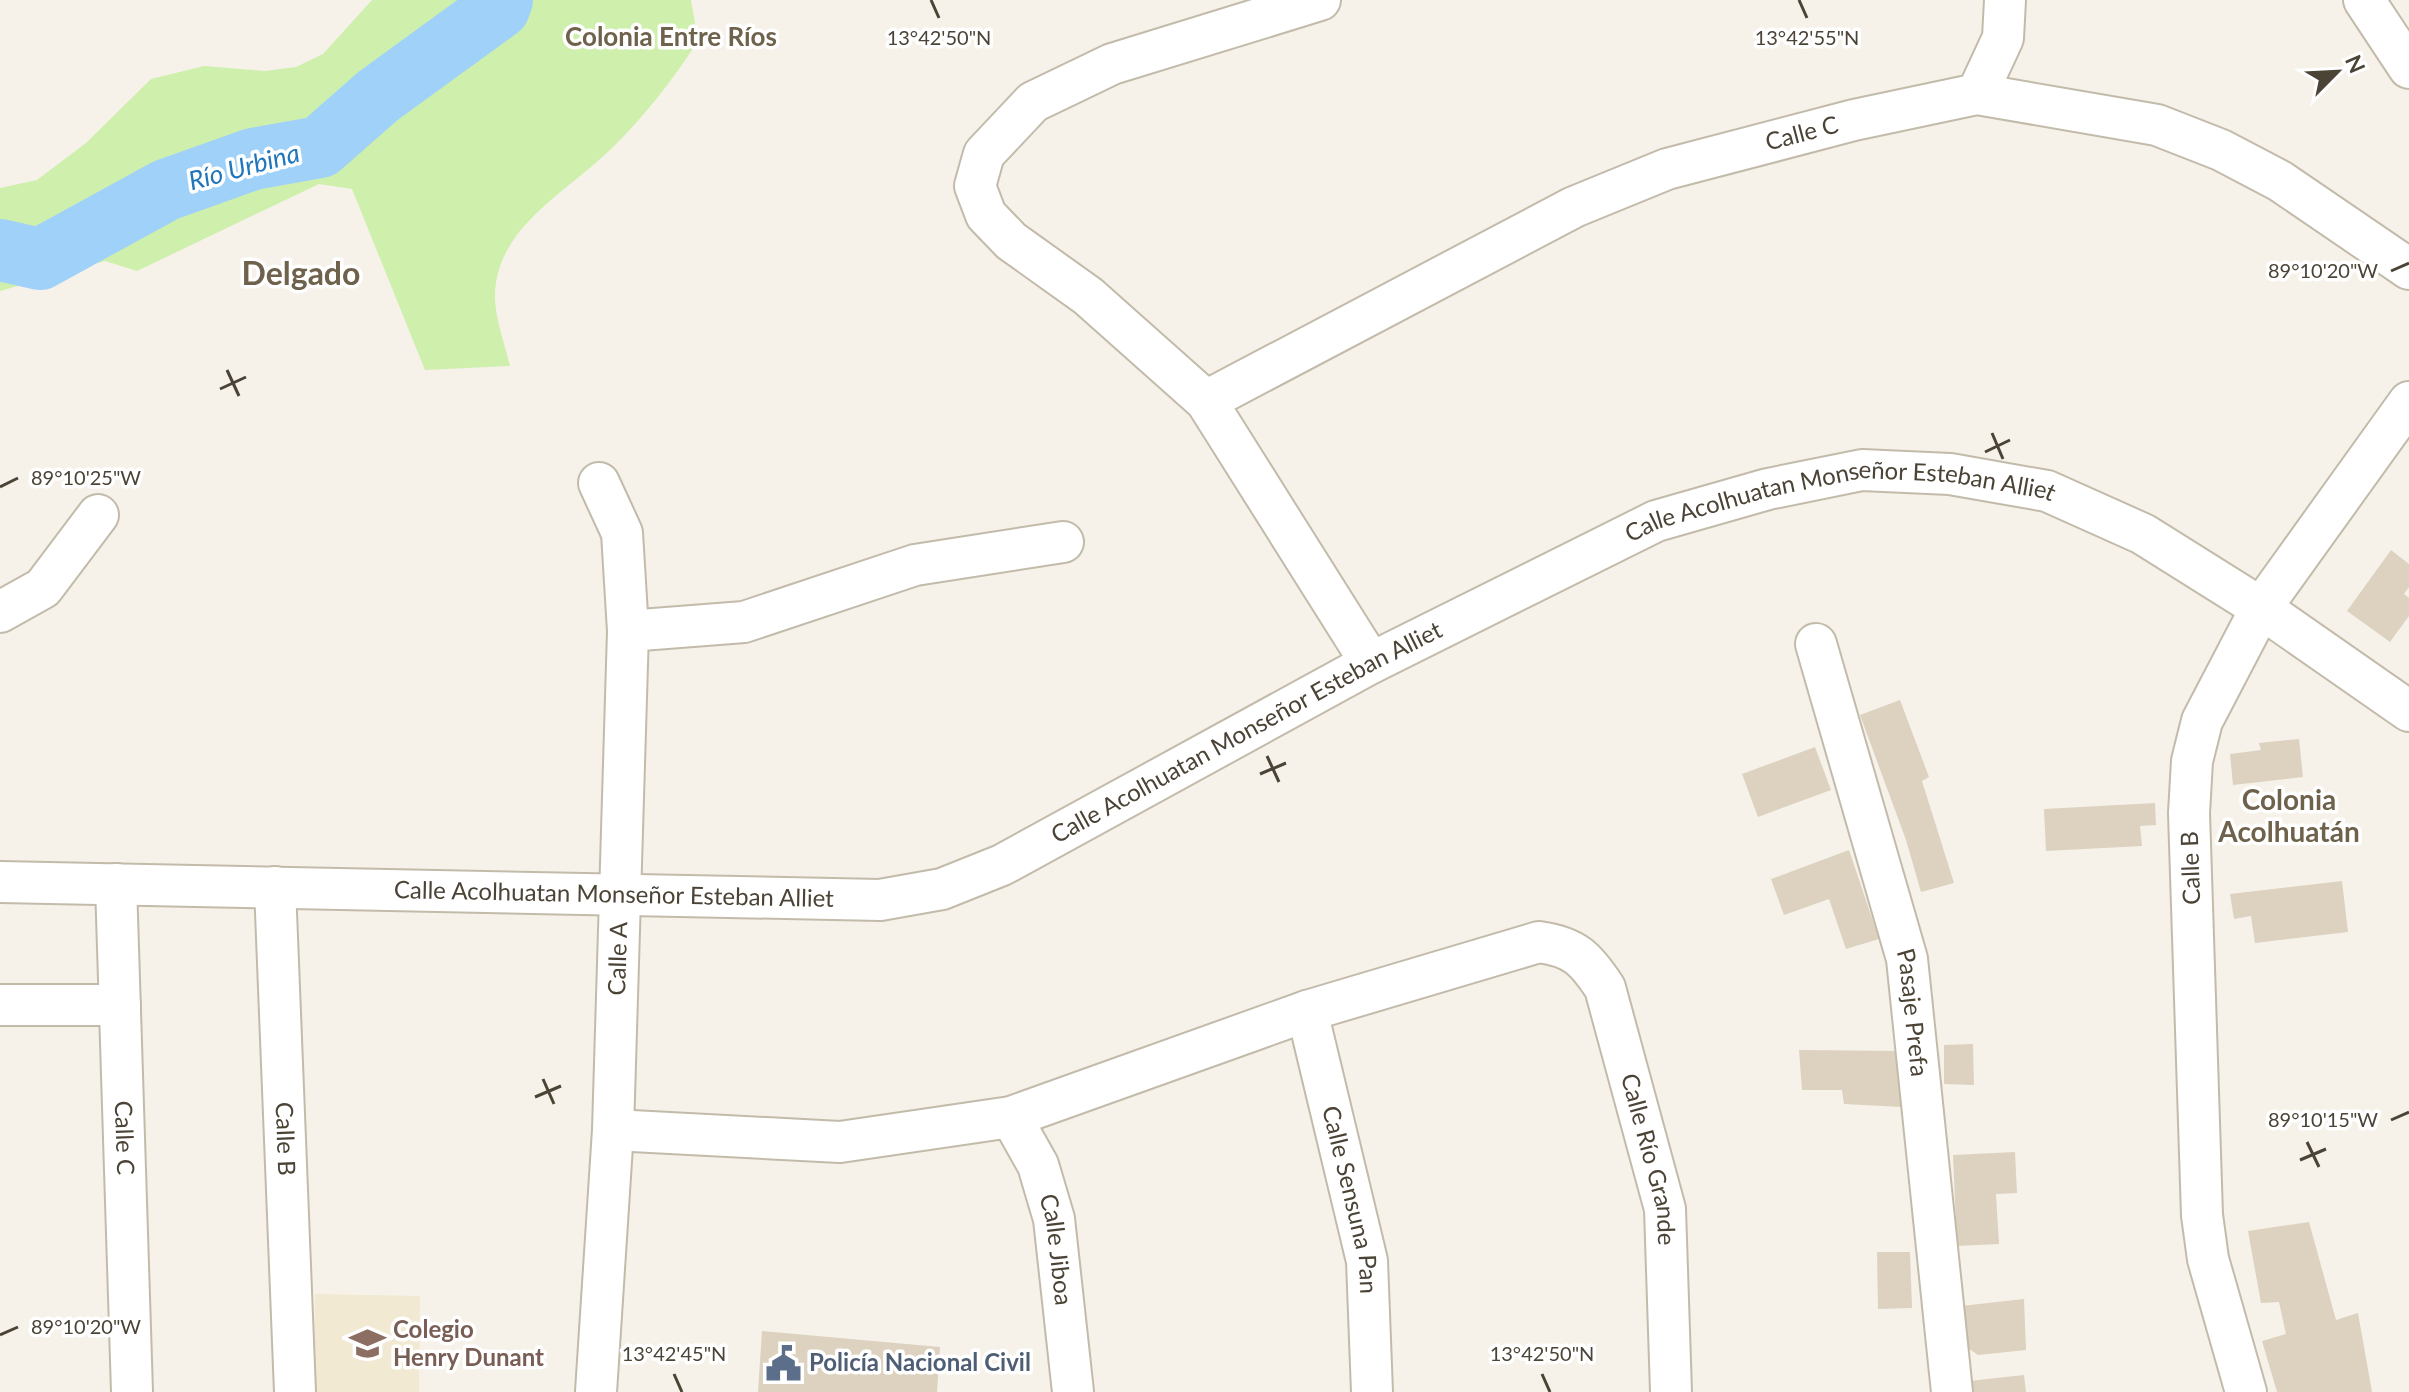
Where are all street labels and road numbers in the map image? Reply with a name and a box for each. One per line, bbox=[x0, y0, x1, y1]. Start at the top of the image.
street label: Calle C bbox=[1762, 109, 1841, 156]
street label: Calle Acolhuatan Monseñor Esteban Alliet bbox=[1619, 454, 2061, 547]
street label: Calle Acolhuatan Monseñor Esteban Alliet bbox=[1045, 614, 1447, 848]
street label: Calle B bbox=[2174, 831, 2205, 905]
street label: Calle Acolhuatan Monseñor Esteban Alliet bbox=[394, 874, 835, 912]
street label: Calle A bbox=[601, 921, 632, 996]
street label: Pasaje Prefa bbox=[1892, 945, 1935, 1078]
street label: Calle Río Grande bbox=[1616, 1070, 1682, 1246]
street label: Calle C bbox=[110, 1100, 141, 1175]
street label: Calle B bbox=[271, 1101, 302, 1176]
street label: Calle Sensuna Pan bbox=[1317, 1103, 1384, 1294]
street label: Calle Jiboa bbox=[1034, 1190, 1079, 1307]

